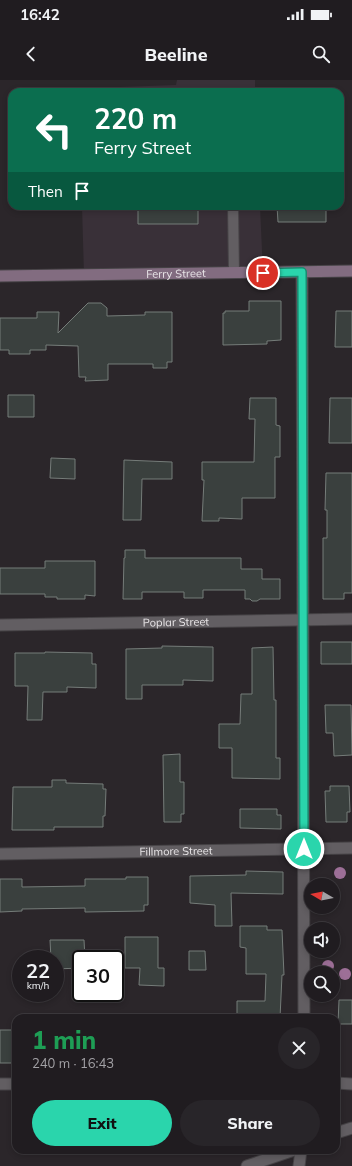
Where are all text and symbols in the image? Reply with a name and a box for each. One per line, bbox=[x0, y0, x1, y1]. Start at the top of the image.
text: 16:42 bbox=[20, 5, 60, 24]
icon: back bbox=[20, 43, 42, 65]
text: Beeline bbox=[144, 43, 208, 66]
icon: search bbox=[310, 43, 332, 65]
text: 220 m bbox=[94, 101, 177, 136]
icon: left bbox=[28, 104, 80, 156]
text: Ferry Street bbox=[94, 136, 191, 159]
icon: arrive bbox=[71, 180, 93, 202]
text: Then bbox=[28, 182, 63, 201]
pin bbox=[246, 256, 280, 290]
icon: arrive bbox=[252, 262, 274, 284]
street label: Ferry Street bbox=[146, 266, 206, 281]
street label: Poplar Street bbox=[143, 614, 209, 630]
position arrow bbox=[283, 828, 325, 870]
street label: Fillmore Street bbox=[139, 843, 213, 859]
north arrow bbox=[304, 878, 340, 914]
map controls bbox=[304, 878, 340, 1002]
button: sound bbox=[304, 922, 340, 958]
speed limit sign: 30 bbox=[72, 950, 124, 1002]
text: 22 bbox=[26, 958, 50, 983]
button: search bbox=[304, 966, 340, 1002]
text: km/h bbox=[27, 979, 49, 992]
text: 1 min bbox=[32, 1025, 96, 1055]
button: close bbox=[278, 1027, 320, 1069]
text: 240 m · 16:43 bbox=[32, 1055, 114, 1071]
button: Exit bbox=[32, 1100, 172, 1146]
button: Share bbox=[180, 1100, 320, 1146]

